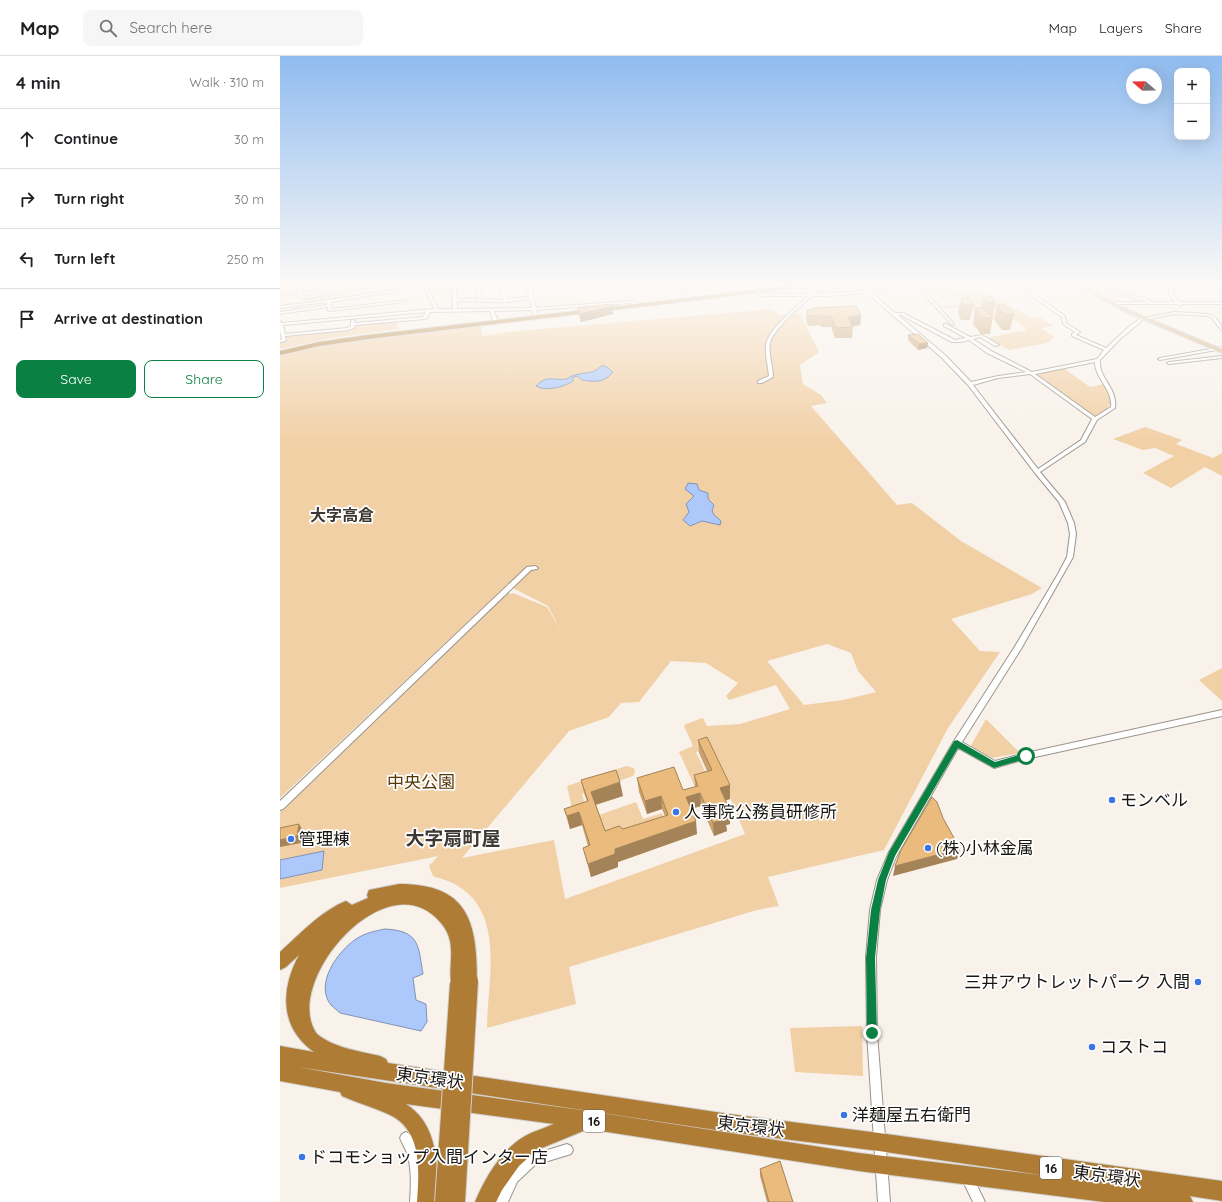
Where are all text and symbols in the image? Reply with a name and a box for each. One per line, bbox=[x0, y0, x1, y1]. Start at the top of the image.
search box bbox=[83, 10, 363, 46]
text: Map bbox=[20, 16, 59, 40]
icon: search bbox=[97, 17, 119, 39]
text: Search here bbox=[129, 18, 212, 37]
text: Map bbox=[1048, 19, 1077, 37]
text: Layers bbox=[1099, 19, 1143, 37]
text: Share bbox=[1165, 19, 1202, 37]
north arrow bbox=[1126, 68, 1162, 104]
map controls bbox=[1174, 68, 1210, 140]
button: + bbox=[1174, 68, 1210, 104]
text: 4 min bbox=[16, 72, 61, 93]
text: Walk · 310 m bbox=[189, 74, 264, 90]
button: − bbox=[1174, 104, 1210, 140]
icon: ahead bbox=[16, 128, 38, 150]
text: Continue bbox=[54, 129, 118, 148]
text: 30 m bbox=[234, 131, 264, 147]
icon: right bbox=[16, 188, 38, 210]
text: Turn right bbox=[54, 189, 125, 208]
text: 30 m bbox=[234, 191, 264, 207]
icon: left bbox=[16, 248, 38, 270]
text: Turn left bbox=[54, 249, 116, 268]
text: 250 m bbox=[227, 251, 264, 267]
icon: arrive bbox=[16, 308, 38, 330]
text: Arrive at destination bbox=[54, 309, 203, 328]
button: Save bbox=[16, 360, 136, 398]
button: Share bbox=[144, 360, 264, 398]
district label: 大字高倉 bbox=[310, 505, 374, 525]
route start bbox=[1017, 747, 1035, 765]
park label: 中央公園 bbox=[387, 771, 455, 792]
place label: モンベル bbox=[1120, 789, 1188, 810]
marker: モンベル bbox=[1107, 795, 1117, 805]
place label: 人事院公務員研修所 bbox=[684, 801, 837, 822]
marker: 人事院公務員研修所 bbox=[671, 807, 681, 817]
district label: 大字扇町屋 bbox=[405, 826, 501, 850]
place label: 管理棟 bbox=[299, 828, 350, 849]
marker: 管理棟 bbox=[286, 834, 296, 844]
place label: (株)小林金属 bbox=[936, 837, 1034, 858]
marker: (株)小林金属 bbox=[923, 843, 933, 853]
place label: 三井アウトレットパーク 入間 bbox=[964, 971, 1190, 992]
marker: 三井アウトレットパーク 入間 bbox=[1193, 977, 1203, 987]
route end bbox=[863, 1024, 881, 1042]
place label: コストコ bbox=[1100, 1036, 1168, 1057]
marker: コストコ bbox=[1087, 1042, 1097, 1052]
street label: 東京環状 bbox=[395, 1062, 465, 1093]
place label: 洋麺屋五右衛門 bbox=[852, 1104, 971, 1125]
road number: 16 bbox=[583, 1110, 605, 1132]
marker: 洋麺屋五右衛門 bbox=[839, 1110, 849, 1120]
street label: 東京環状 bbox=[716, 1111, 786, 1140]
place label: ドコモショップ入間インター店 bbox=[310, 1146, 548, 1167]
marker: ドコモショップ入間インター店 bbox=[297, 1152, 307, 1162]
road number: 16 bbox=[1040, 1157, 1062, 1179]
street label: 東京環状 bbox=[1072, 1160, 1142, 1191]

